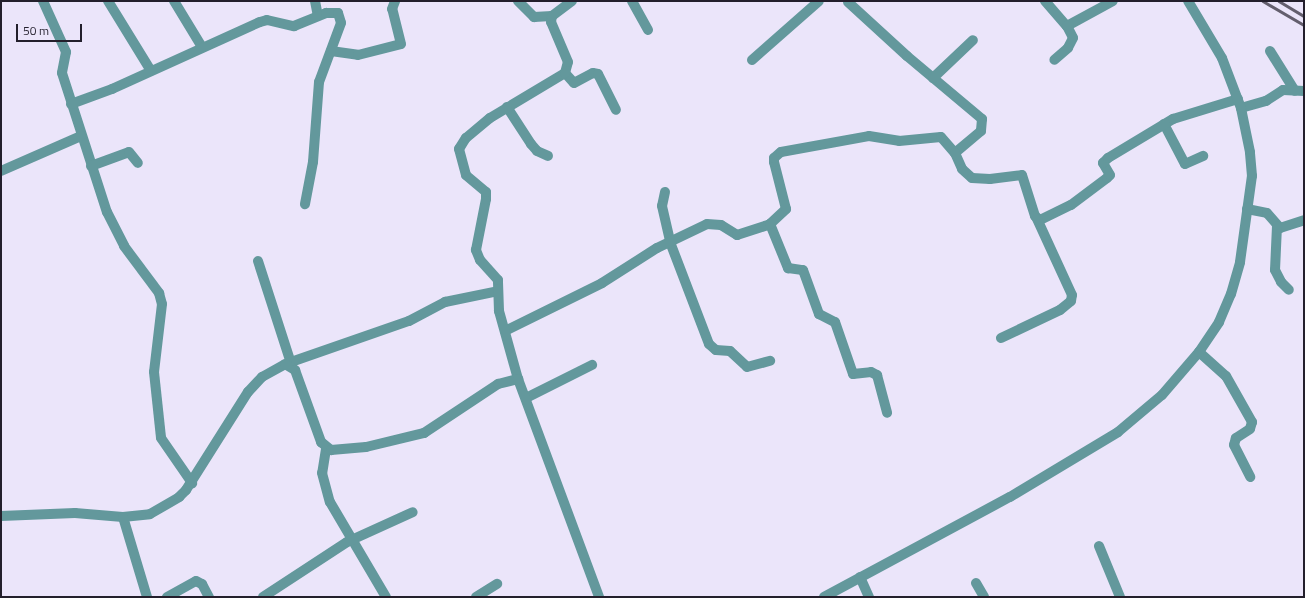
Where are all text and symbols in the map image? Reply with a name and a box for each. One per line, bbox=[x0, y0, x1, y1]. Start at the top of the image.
scale bar bbox=[18, 16, 84, 42]
text: 50 m bbox=[23, 21, 49, 40]

